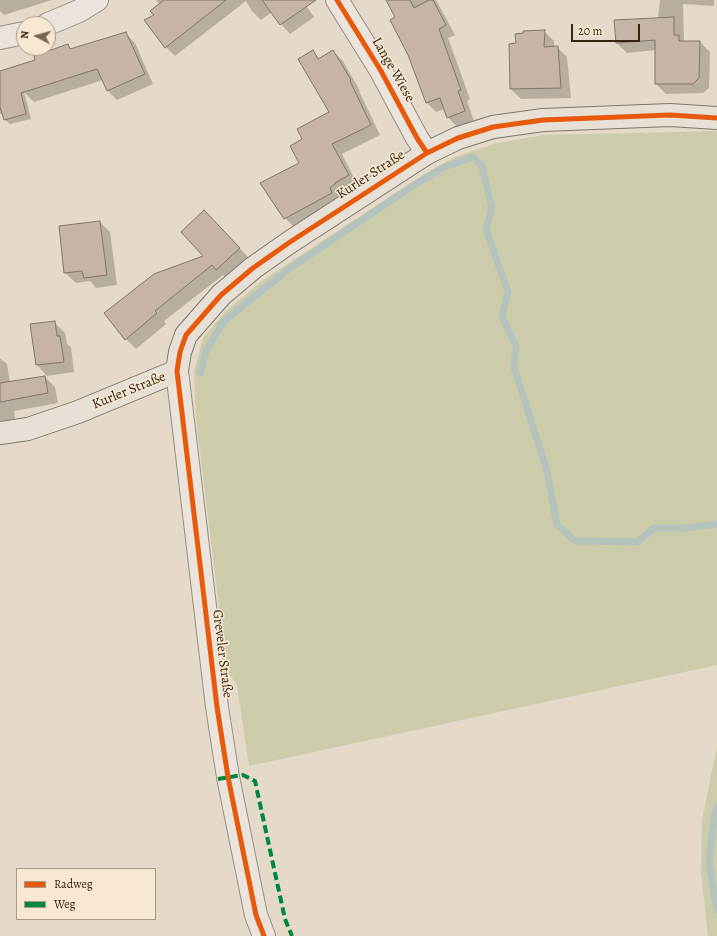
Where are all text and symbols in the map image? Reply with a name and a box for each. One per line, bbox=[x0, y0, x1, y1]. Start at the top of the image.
north arrow bbox=[16, 16, 56, 56]
scale bar bbox=[573, 16, 642, 42]
text: 20 m bbox=[578, 23, 602, 39]
text: N bbox=[17, 30, 32, 40]
street label: Lange Wiese bbox=[368, 35, 418, 105]
street label: Kurler Straße bbox=[334, 147, 408, 203]
street label: Kurler Straße bbox=[90, 369, 168, 413]
street label: Greveler Straße bbox=[208, 609, 236, 699]
legend bbox=[16, 868, 156, 920]
text: Radweg bbox=[54, 876, 93, 892]
text: Weg bbox=[54, 896, 76, 912]

